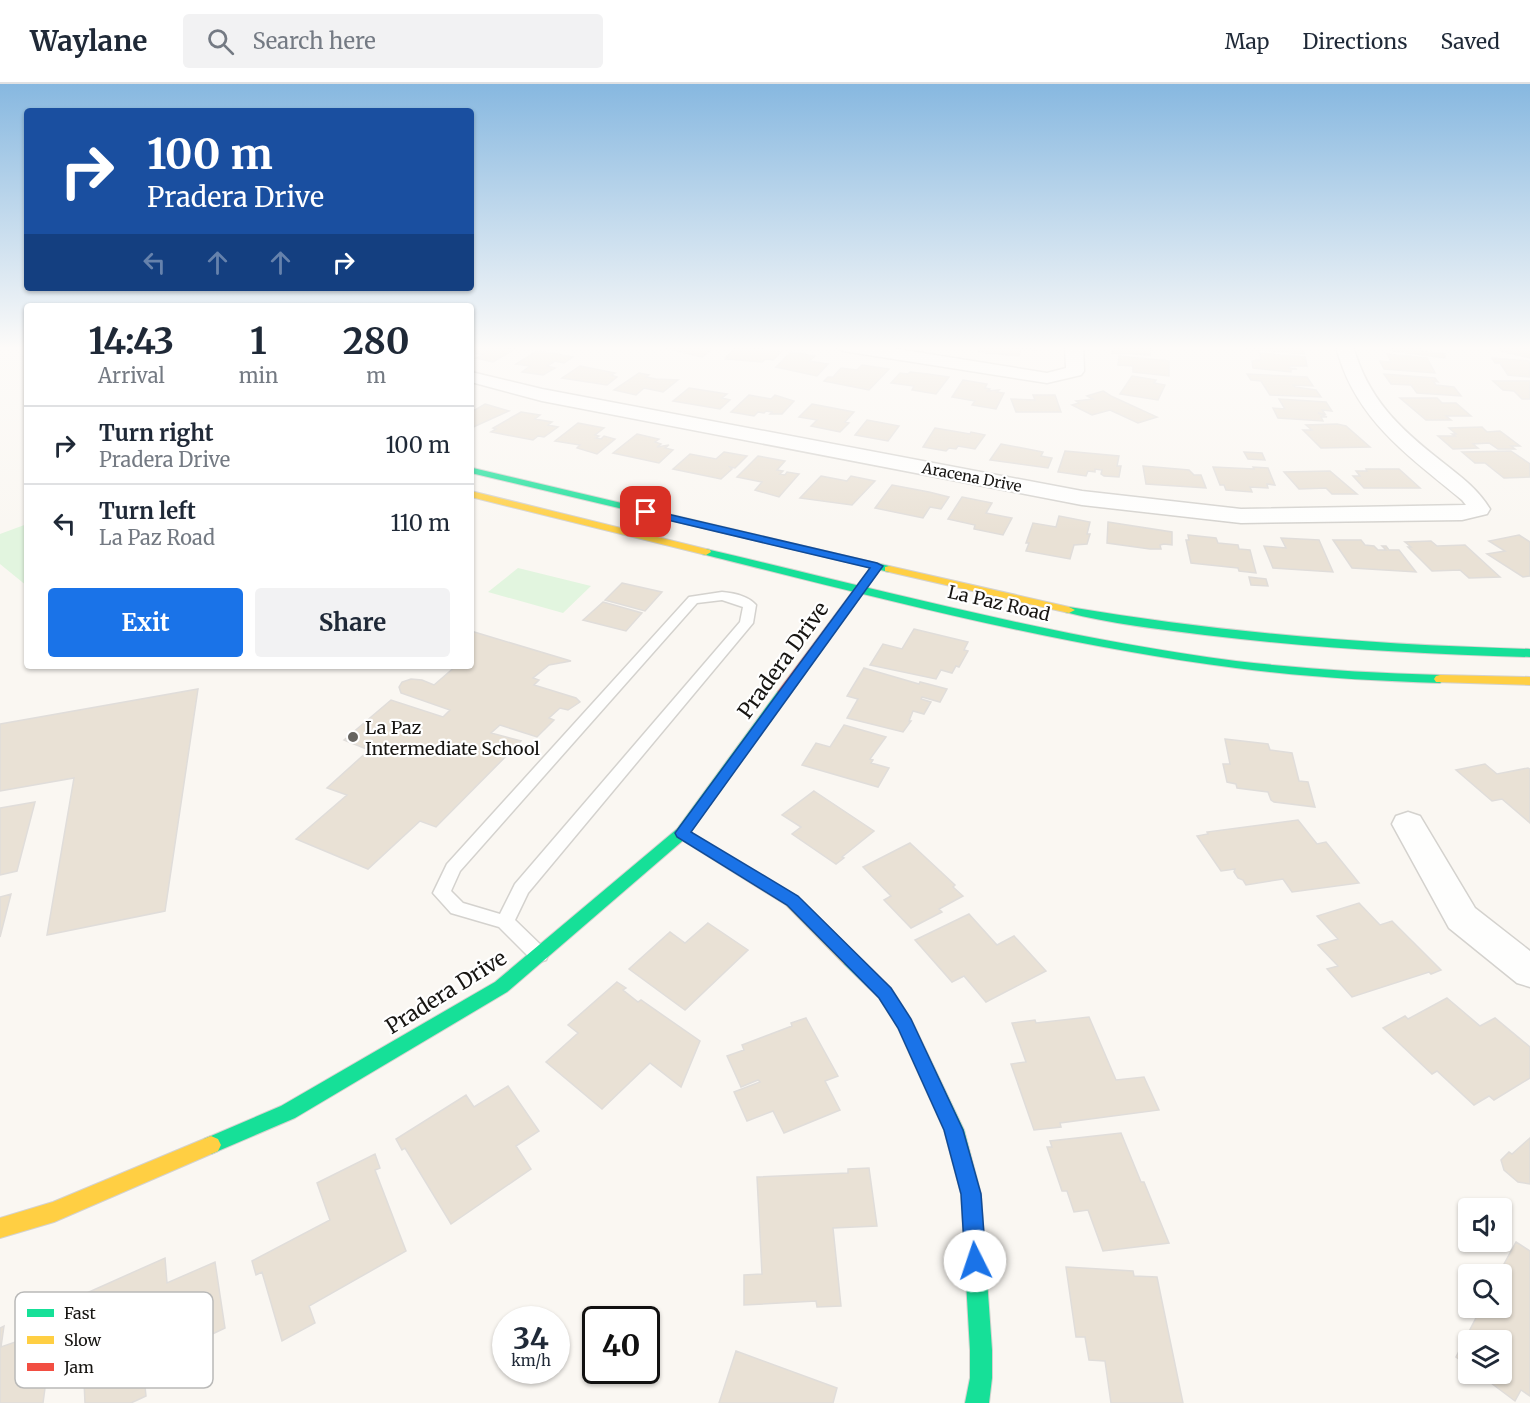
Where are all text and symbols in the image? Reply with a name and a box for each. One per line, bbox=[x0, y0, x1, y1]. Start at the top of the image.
search box bbox=[183, 14, 603, 68]
text: Waylane bbox=[30, 23, 147, 59]
icon: search bbox=[204, 25, 237, 58]
text: Search here bbox=[252, 27, 376, 55]
text: Map bbox=[1225, 28, 1269, 55]
text: Directions bbox=[1302, 28, 1407, 55]
text: Saved bbox=[1440, 28, 1500, 55]
text: 100 m bbox=[147, 128, 273, 180]
icon: right bbox=[48, 132, 126, 210]
text: Pradera Drive bbox=[147, 180, 324, 214]
icon: left bbox=[138, 246, 171, 279]
icon: ahead bbox=[201, 246, 234, 279]
icon: ahead bbox=[264, 246, 297, 279]
icon: right bbox=[327, 246, 360, 279]
text: 14:43 bbox=[88, 319, 174, 364]
text: 1 bbox=[250, 319, 267, 364]
text: 280 bbox=[343, 319, 410, 364]
text: Arrival bbox=[98, 363, 165, 388]
text: min bbox=[239, 363, 278, 388]
text: m bbox=[366, 363, 386, 388]
text: Turn right bbox=[99, 419, 213, 447]
icon: right bbox=[48, 429, 81, 462]
text: 100 m bbox=[385, 431, 450, 459]
text: Pradera Drive bbox=[99, 447, 230, 472]
street label: Aracena Drive bbox=[920, 458, 1024, 496]
pin bbox=[620, 486, 671, 537]
icon: arrive bbox=[629, 495, 662, 528]
text: Turn left bbox=[99, 497, 196, 525]
icon: left bbox=[48, 507, 81, 540]
text: 110 m bbox=[391, 509, 450, 537]
text: La Paz Road bbox=[99, 525, 215, 550]
street label: La Paz Road bbox=[946, 580, 1053, 626]
button: Exit bbox=[48, 588, 243, 657]
button: Share bbox=[255, 588, 450, 657]
street label: Pradera Drive bbox=[732, 596, 834, 724]
place label: La Paz Intermediate School bbox=[365, 716, 540, 760]
marker: La Paz Intermediate School bbox=[346, 730, 360, 744]
street label: Pradera Drive bbox=[380, 944, 512, 1040]
map controls bbox=[1458, 1198, 1512, 1384]
button: sound bbox=[1458, 1198, 1512, 1252]
position arrow bbox=[943, 1229, 1007, 1293]
button: search bbox=[1458, 1264, 1512, 1318]
legend bbox=[15, 1292, 213, 1388]
text: Fast bbox=[64, 1303, 97, 1323]
speed limit sign: 40 bbox=[582, 1306, 660, 1384]
text: 34 bbox=[513, 1319, 549, 1357]
text: Slow bbox=[64, 1330, 102, 1350]
button: layers bbox=[1458, 1330, 1512, 1384]
text: km/h bbox=[511, 1351, 551, 1370]
text: Jam bbox=[63, 1357, 94, 1377]

